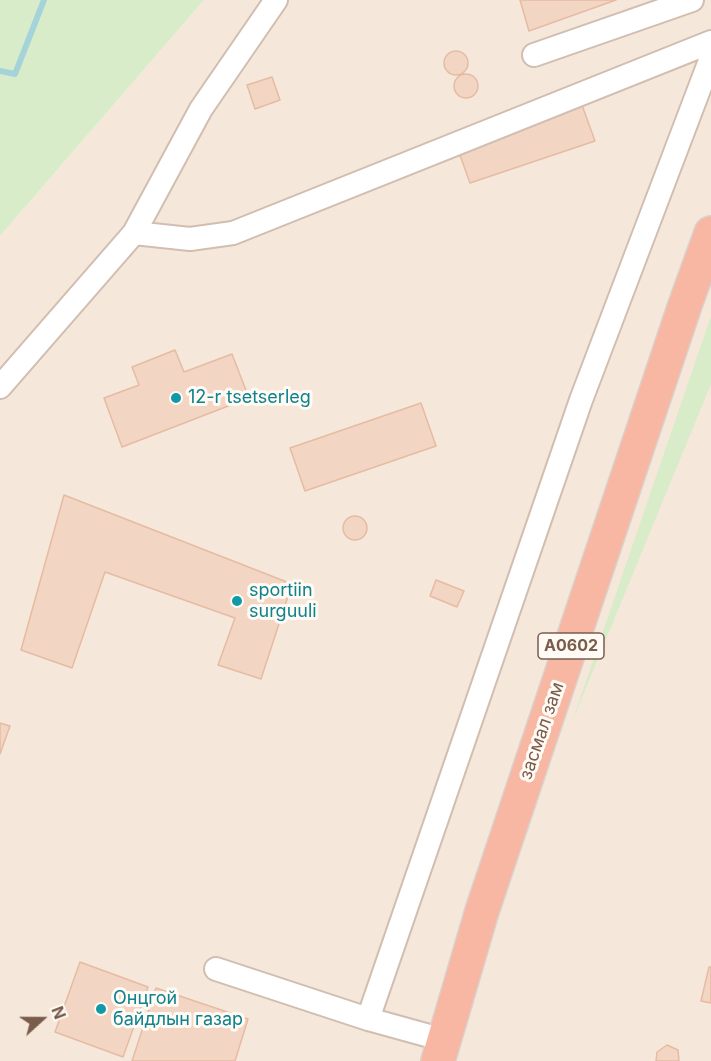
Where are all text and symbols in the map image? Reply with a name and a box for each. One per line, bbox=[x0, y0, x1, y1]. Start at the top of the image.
place label: 12-r tsetserleg bbox=[188, 387, 311, 409]
marker: 12-r tsetserleg bbox=[169, 391, 183, 405]
place label: sportiin surguuli bbox=[249, 580, 317, 622]
marker: sportiin surguuli bbox=[230, 594, 244, 608]
road number: A0602 bbox=[538, 633, 604, 659]
street label: засмал зам bbox=[515, 679, 569, 783]
place label: Онцгой байдлын газар bbox=[113, 988, 243, 1030]
north arrow bbox=[12, 989, 72, 1049]
marker: Онцгой байдлын газар bbox=[94, 1002, 108, 1016]
text: N bbox=[47, 1003, 70, 1022]

